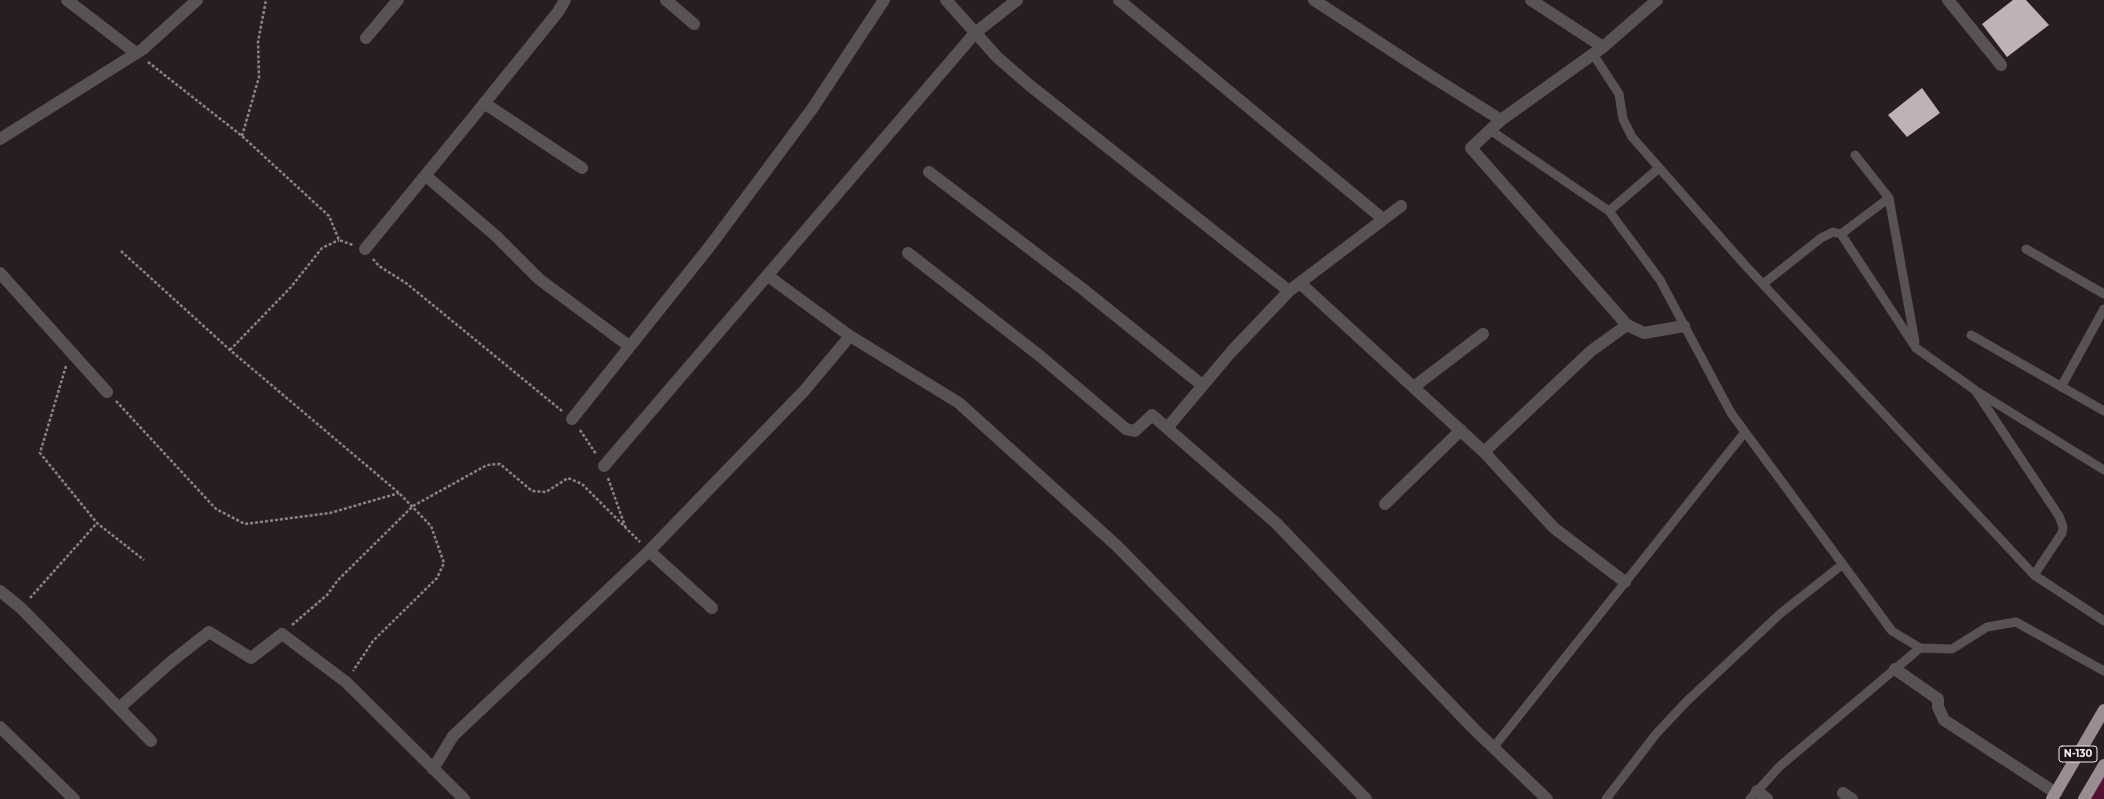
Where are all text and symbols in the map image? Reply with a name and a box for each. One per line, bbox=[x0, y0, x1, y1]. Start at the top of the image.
road number: N-130 bbox=[2059, 746, 2097, 762]

